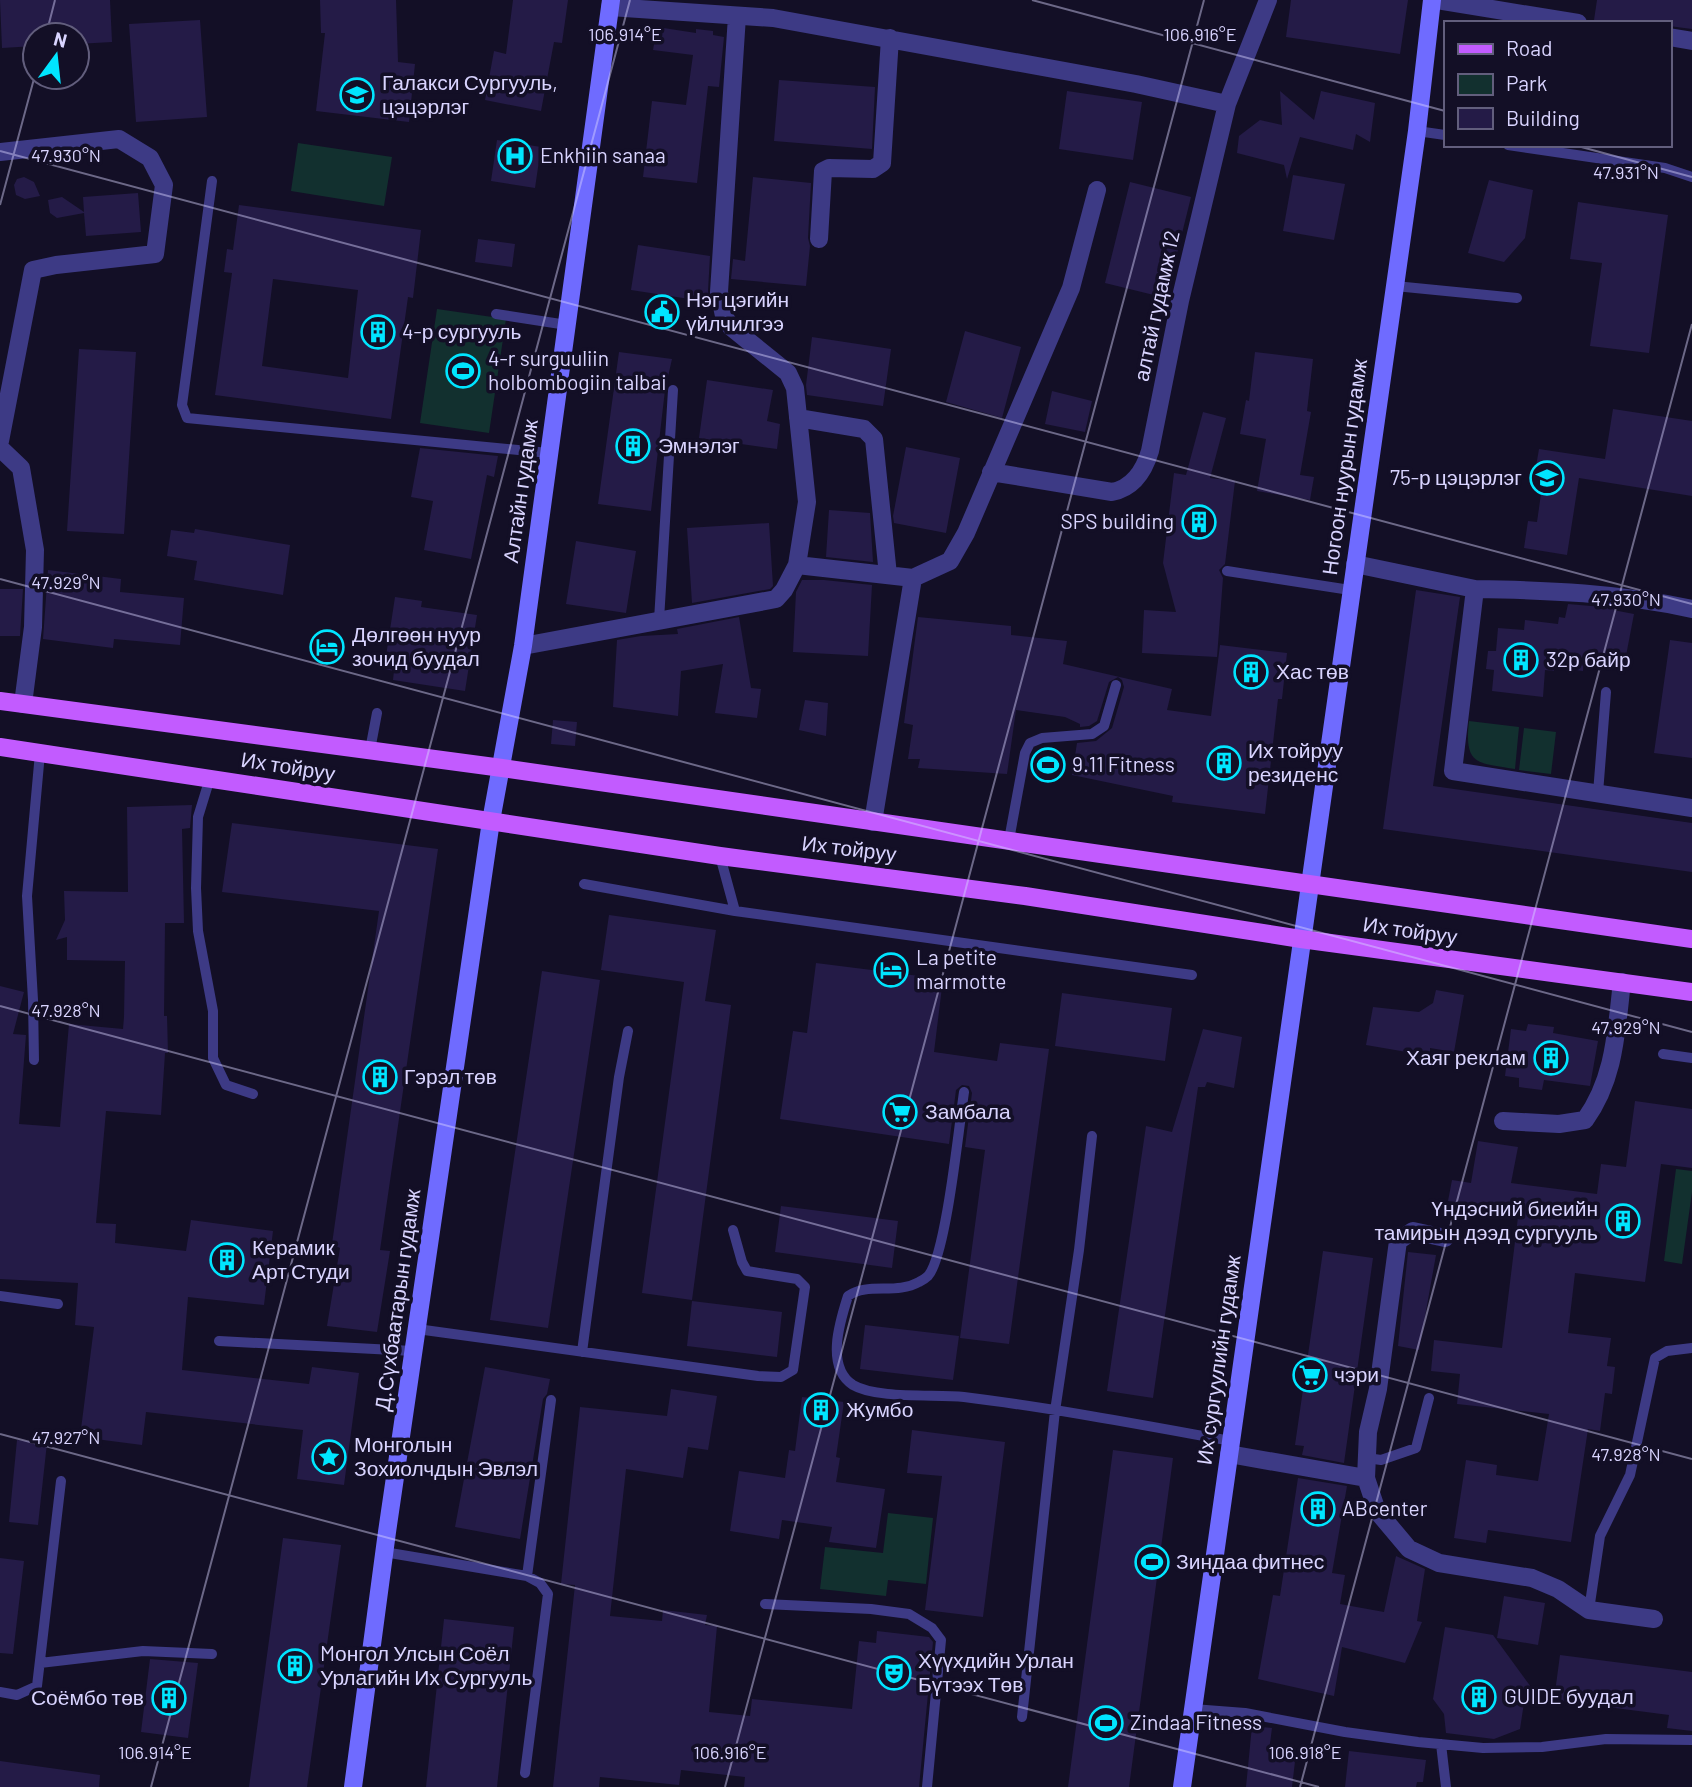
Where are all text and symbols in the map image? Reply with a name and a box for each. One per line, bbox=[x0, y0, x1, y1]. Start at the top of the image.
north arrow bbox=[21, 21, 91, 91]
legend bbox=[1444, 21, 1671, 147]
text: 106.914°E bbox=[588, 23, 662, 45]
text: 106.916°E bbox=[1163, 23, 1237, 45]
text: N bbox=[51, 26, 70, 52]
text: Road bbox=[1506, 35, 1552, 60]
place label: Галакси Сургууль, цэцэрлэг bbox=[382, 69, 558, 118]
text: Park bbox=[1506, 70, 1547, 95]
school or university icon: Галакси Сургууль, цэцэрлэг bbox=[338, 76, 376, 114]
text: Building bbox=[1506, 105, 1580, 130]
hospital icon: Enkhiin sanaa bbox=[496, 137, 534, 175]
place label: Enkhiin sanaa bbox=[540, 142, 666, 167]
text: 47.930°N bbox=[31, 144, 101, 166]
text: 47.931°N bbox=[1593, 161, 1659, 183]
street label: алтай гудамж 12 bbox=[1127, 228, 1184, 383]
place label: Нэг цэгийн үйлчилгээ bbox=[686, 286, 789, 335]
public building icon: Нэг цэгийн үйлчилгээ bbox=[643, 293, 681, 331]
building icon: 4-р сургууль bbox=[359, 313, 397, 351]
place label: 4-р сургууль bbox=[402, 318, 522, 343]
place label: 4-r surguuliin holbombogiin talbai bbox=[488, 345, 667, 394]
sports icon: 4-r surguuliin holbombogiin talbai bbox=[444, 352, 482, 390]
street label: Ногоон нуурын гудамж bbox=[1316, 357, 1371, 576]
street label: Алтайн гудамж bbox=[497, 417, 542, 564]
building icon: Эмнэлэг bbox=[614, 427, 652, 465]
place label: Эмнэлэг bbox=[658, 432, 740, 457]
school or university icon: 75-р цэцэрлэг bbox=[1528, 459, 1566, 497]
place label: 75-р цэцэрлэг bbox=[1390, 464, 1522, 489]
building icon: SPS building bbox=[1180, 503, 1218, 541]
place label: SPS building bbox=[1061, 508, 1174, 533]
text: 47.929°N bbox=[31, 571, 101, 593]
text: 47.930°N bbox=[1591, 588, 1661, 610]
place label: Дөлгөөн нуур зочид буудал bbox=[352, 621, 481, 670]
hotel icon: Дөлгөөн нуур зочид буудал bbox=[308, 628, 346, 666]
building icon: 32р байр bbox=[1502, 641, 1540, 679]
place label: 32р байр bbox=[1546, 646, 1631, 671]
building icon: Хас төв bbox=[1232, 653, 1270, 691]
place label: Хас төв bbox=[1276, 658, 1349, 683]
place label: Их тойруу резиденс bbox=[1248, 737, 1344, 786]
building icon: Их тойруу резиденс bbox=[1205, 744, 1243, 782]
street label: Их тойруу bbox=[239, 746, 338, 785]
sports icon: 9.11 Fitness bbox=[1029, 746, 1067, 784]
place label: 9.11 Fitness bbox=[1072, 751, 1175, 776]
street label: Их тойруу bbox=[800, 829, 898, 866]
street label: Их тойруу bbox=[1361, 911, 1459, 949]
place label: La petite marmotte bbox=[916, 944, 1006, 993]
hotel icon: La petite marmotte bbox=[872, 951, 910, 989]
text: 47.928°N bbox=[31, 999, 101, 1021]
text: 47.929°N bbox=[1591, 1016, 1661, 1038]
building icon: Хаяг реклам bbox=[1532, 1039, 1570, 1077]
place label: Хаяг реклам bbox=[1406, 1044, 1526, 1069]
building icon: Гэрэл төв bbox=[361, 1058, 399, 1096]
place label: Гэрэл төв bbox=[404, 1063, 497, 1088]
supermarket icon: Замбала bbox=[881, 1093, 919, 1131]
place label: Замбала bbox=[925, 1098, 1011, 1123]
street label: Д.Сүхбаатарын гудамж bbox=[369, 1187, 424, 1412]
place label: Үндэсний биеийн тамирын дээд сургууль bbox=[1374, 1195, 1598, 1244]
building icon: Үндэсний биеийн тамирын дээд сургууль bbox=[1604, 1202, 1642, 1240]
place label: Керамик Арт Студи bbox=[252, 1234, 350, 1283]
building icon: Керамик Арт Студи bbox=[208, 1241, 246, 1279]
street label: Их сургуулийн гудамж bbox=[1190, 1253, 1245, 1466]
supermarket icon: чэри bbox=[1291, 1356, 1329, 1394]
place label: чэри bbox=[1334, 1361, 1379, 1386]
building icon: Жумбо bbox=[802, 1391, 840, 1429]
place label: Жумбо bbox=[846, 1396, 913, 1421]
text: 47.927°N bbox=[32, 1426, 100, 1448]
place label: Монголын Зохиолчдын Эвлэл bbox=[354, 1431, 538, 1480]
place icon: Монголын Зохиолчдын Эвлэл bbox=[310, 1438, 348, 1476]
text: 47.928°N bbox=[1591, 1443, 1661, 1465]
building icon: ABcenter bbox=[1299, 1490, 1337, 1528]
place label: ABcenter bbox=[1342, 1495, 1428, 1520]
sports icon: Зиндаа фитнес bbox=[1133, 1543, 1171, 1581]
place label: Зиндаа фитнес bbox=[1176, 1548, 1324, 1573]
place label: Mонгол Улсын Соёл Урлагийн Их Сургууль bbox=[320, 1640, 533, 1689]
building icon: Mонгол Улсын Соёл Урлагийн Их Сургууль bbox=[276, 1647, 314, 1685]
place label: Хүүхдийн Урлан Бүтээх Төв bbox=[918, 1647, 1074, 1696]
theatre icon: Хүүхдийн Урлан Бүтээх Төв bbox=[875, 1654, 913, 1692]
building icon: GUIDE буудал bbox=[1460, 1678, 1498, 1716]
building icon: Соёмбо төв bbox=[150, 1679, 188, 1717]
place label: GUIDE буудал bbox=[1504, 1683, 1634, 1708]
place label: Соёмбо төв bbox=[31, 1684, 144, 1709]
sports icon: Zindaa Fitness bbox=[1087, 1704, 1125, 1742]
place label: Zindaa Fitness bbox=[1130, 1709, 1262, 1734]
text: 106.914°E bbox=[118, 1741, 192, 1763]
text: 106.916°E bbox=[693, 1741, 767, 1763]
text: 106.918°E bbox=[1268, 1741, 1342, 1763]

